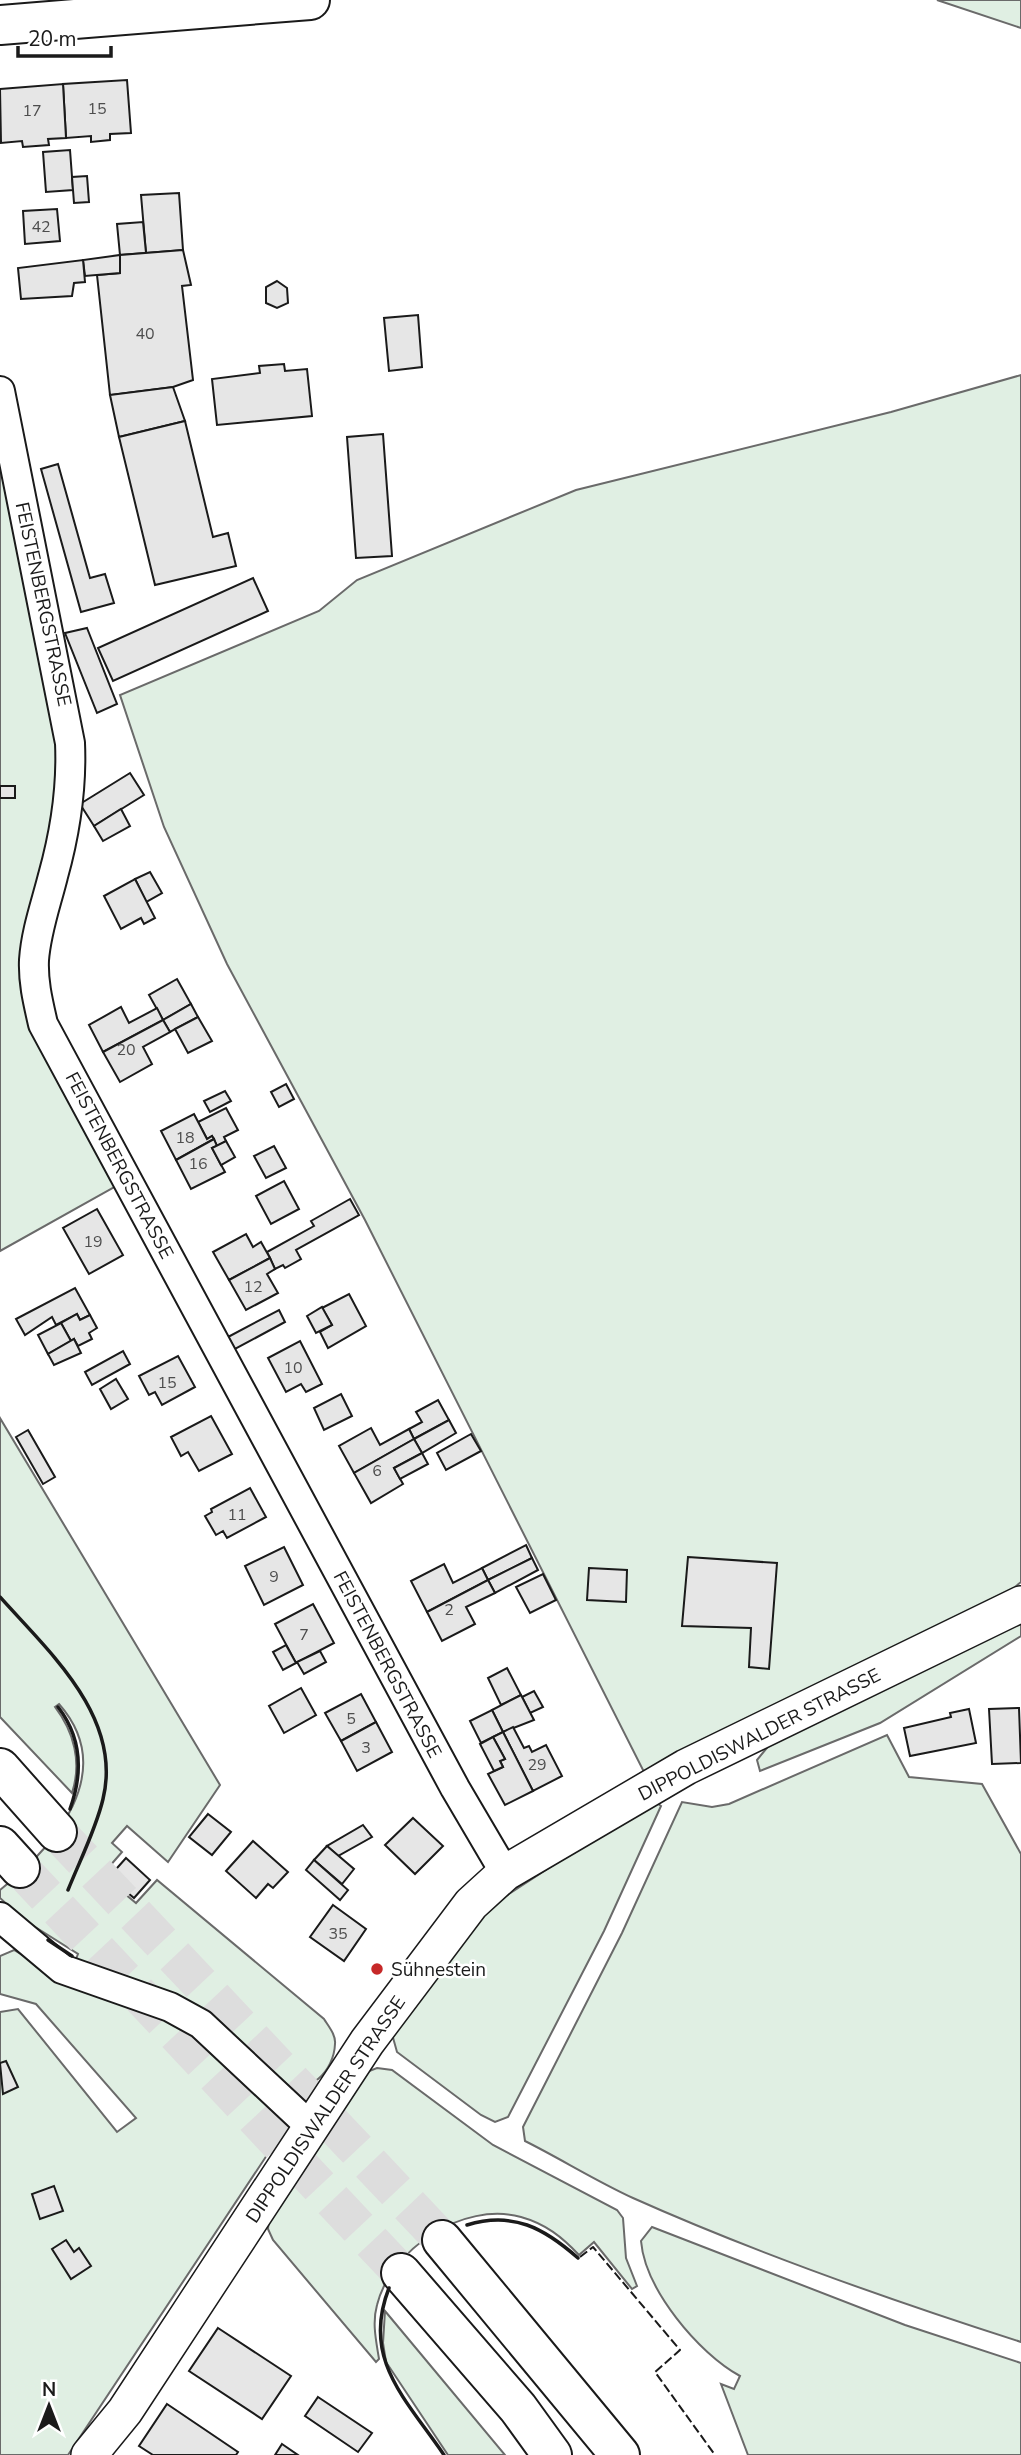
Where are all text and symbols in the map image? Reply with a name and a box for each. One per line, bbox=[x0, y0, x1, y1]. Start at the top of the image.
scale bar bbox=[18, 14, 110, 58]
text: 20 m bbox=[28, 25, 77, 53]
house number: 15 bbox=[87, 98, 107, 120]
house number: 17 bbox=[22, 100, 42, 122]
house number: 42 bbox=[31, 216, 51, 238]
house number: 40 bbox=[135, 323, 155, 345]
street label: FEISTENBERGSTRASSE bbox=[9, 500, 77, 709]
house number: 20 bbox=[116, 1039, 136, 1061]
street label: FEISTENBERGSTRASSE bbox=[59, 1067, 179, 1263]
house number: 18 bbox=[175, 1127, 195, 1149]
house number: 16 bbox=[188, 1153, 208, 1175]
house number: 19 bbox=[83, 1231, 103, 1253]
house number: 12 bbox=[243, 1276, 263, 1298]
house number: 10 bbox=[283, 1357, 303, 1379]
house number: 15 bbox=[157, 1372, 177, 1394]
house number: 6 bbox=[372, 1460, 382, 1482]
house number: 11 bbox=[227, 1504, 247, 1526]
house number: 9 bbox=[269, 1566, 279, 1588]
street label: FEISTENBERGSTRASSE bbox=[327, 1566, 447, 1762]
house number: 2 bbox=[444, 1599, 454, 1621]
house number: 7 bbox=[299, 1624, 309, 1646]
street label: DIPPOLDISWALDER STRASSE bbox=[634, 1662, 885, 1807]
house number: 5 bbox=[346, 1708, 356, 1730]
house number: 3 bbox=[361, 1737, 371, 1759]
house number: 29 bbox=[527, 1754, 547, 1776]
house number: 35 bbox=[328, 1923, 348, 1945]
place label: Sühnestein bbox=[391, 1957, 486, 1983]
marker: Sühnestein bbox=[369, 1961, 385, 1977]
street label: DIPPOLDISWALDER STRASSE bbox=[240, 1991, 412, 2228]
north arrow bbox=[14, 2371, 84, 2441]
text: N bbox=[42, 2377, 56, 2403]

